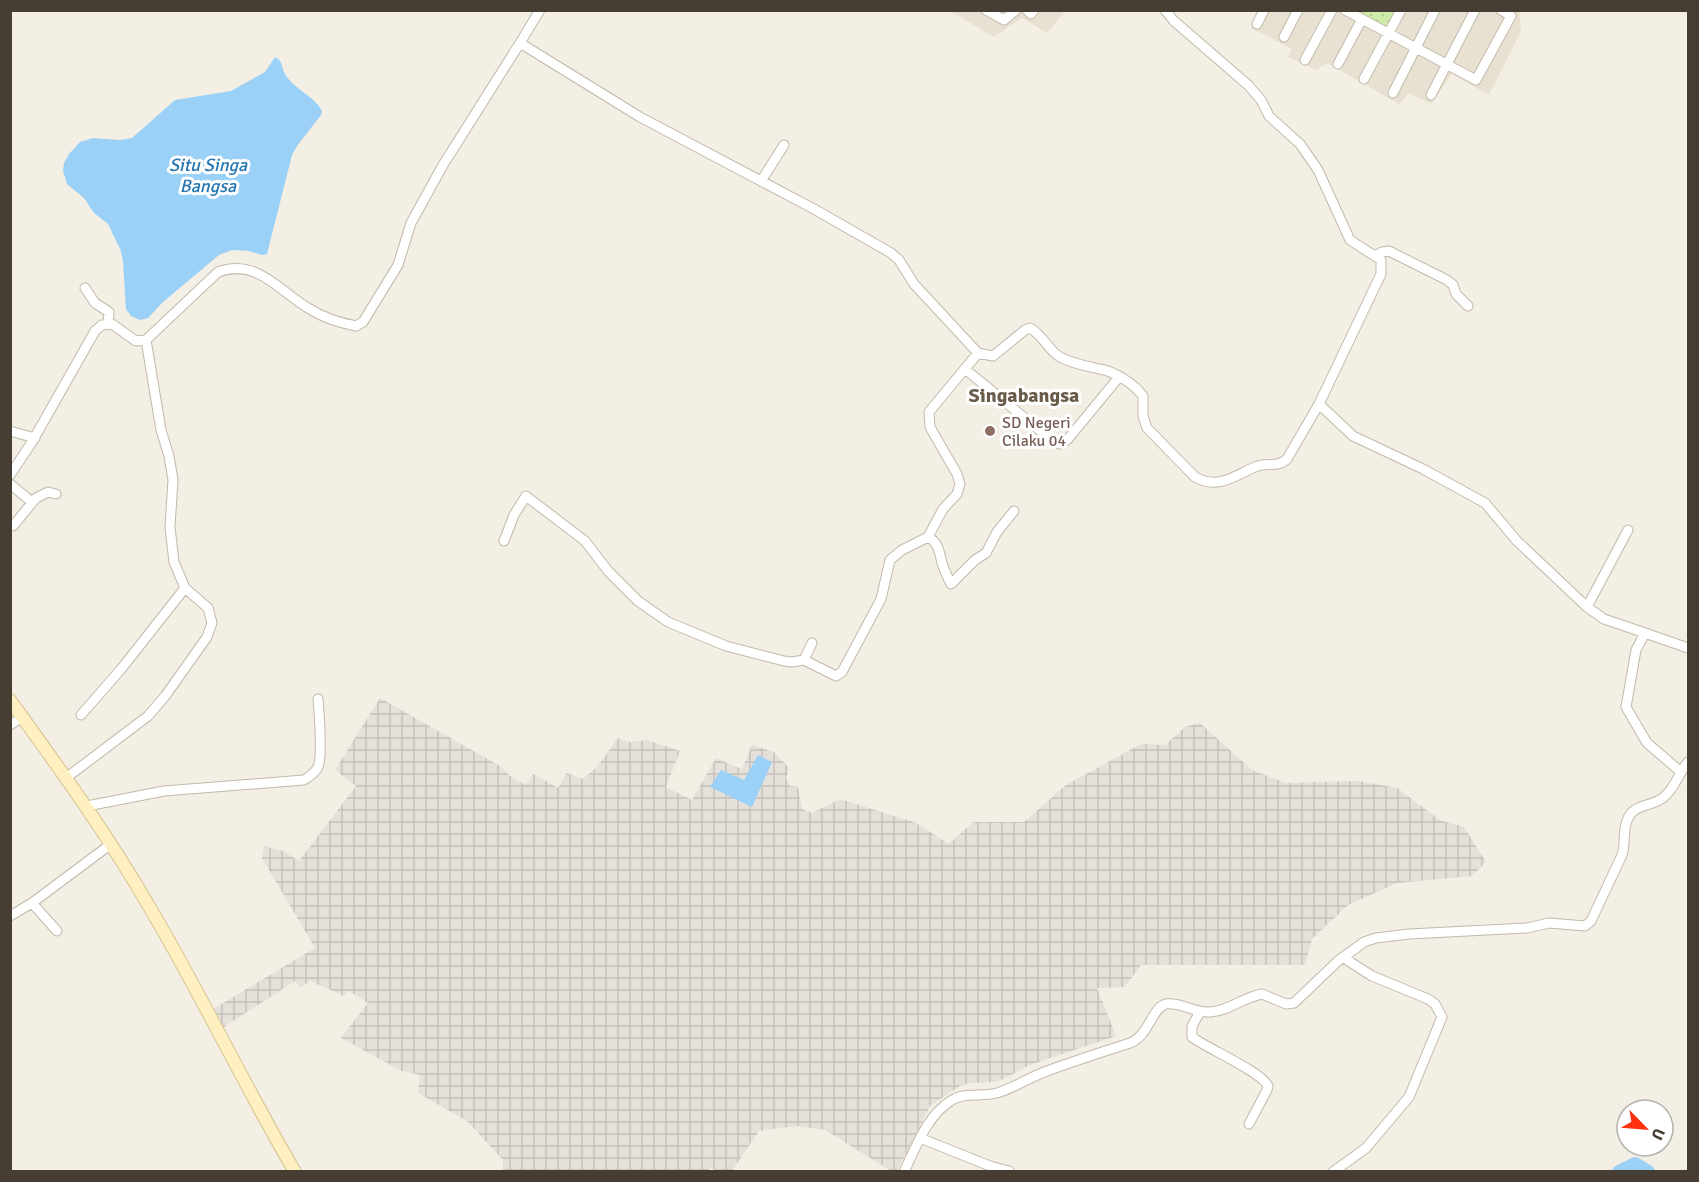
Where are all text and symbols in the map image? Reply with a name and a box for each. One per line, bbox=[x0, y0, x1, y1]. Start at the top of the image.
water label: Situ Singa Bangsa bbox=[169, 154, 248, 197]
district label: Singabangsa bbox=[969, 383, 1079, 408]
place label: SD Negeri Cilaku 04 bbox=[1002, 413, 1071, 451]
marker: SD Negeri Cilaku 04 bbox=[983, 424, 997, 438]
north arrow bbox=[1615, 1098, 1675, 1158]
text: U bbox=[1646, 1125, 1669, 1143]

